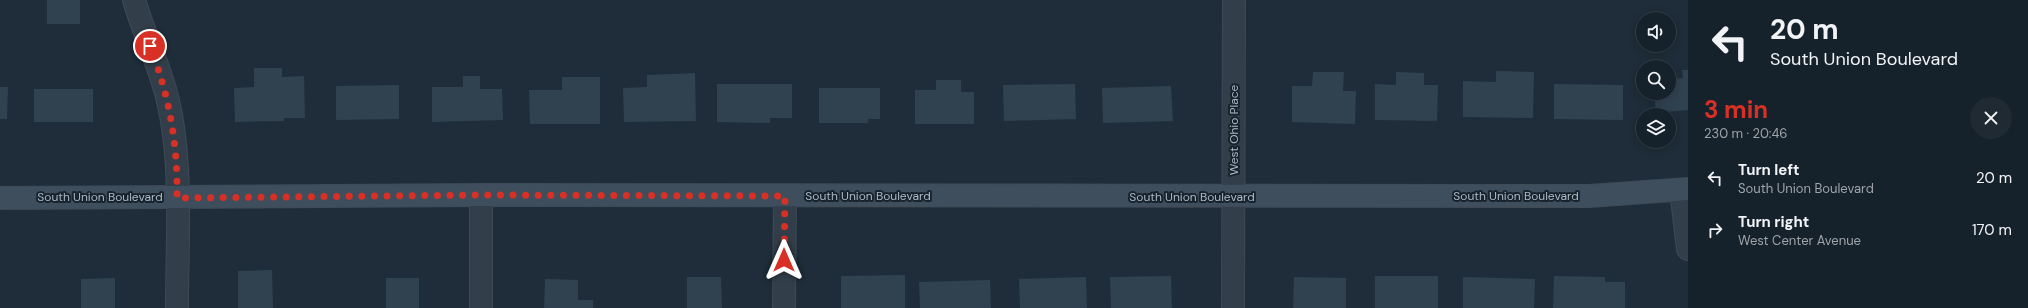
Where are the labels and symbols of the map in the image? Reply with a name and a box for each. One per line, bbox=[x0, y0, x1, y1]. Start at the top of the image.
pin bbox=[133, 29, 167, 63]
street label: West Ohio Place bbox=[1226, 84, 1242, 175]
street label: South Union Boulevard bbox=[805, 188, 931, 204]
street label: South Union Boulevard bbox=[1453, 188, 1579, 204]
street label: South Union Boulevard bbox=[37, 189, 163, 205]
street label: South Union Boulevard bbox=[1129, 189, 1255, 205]
position arrow bbox=[763, 239, 805, 281]

